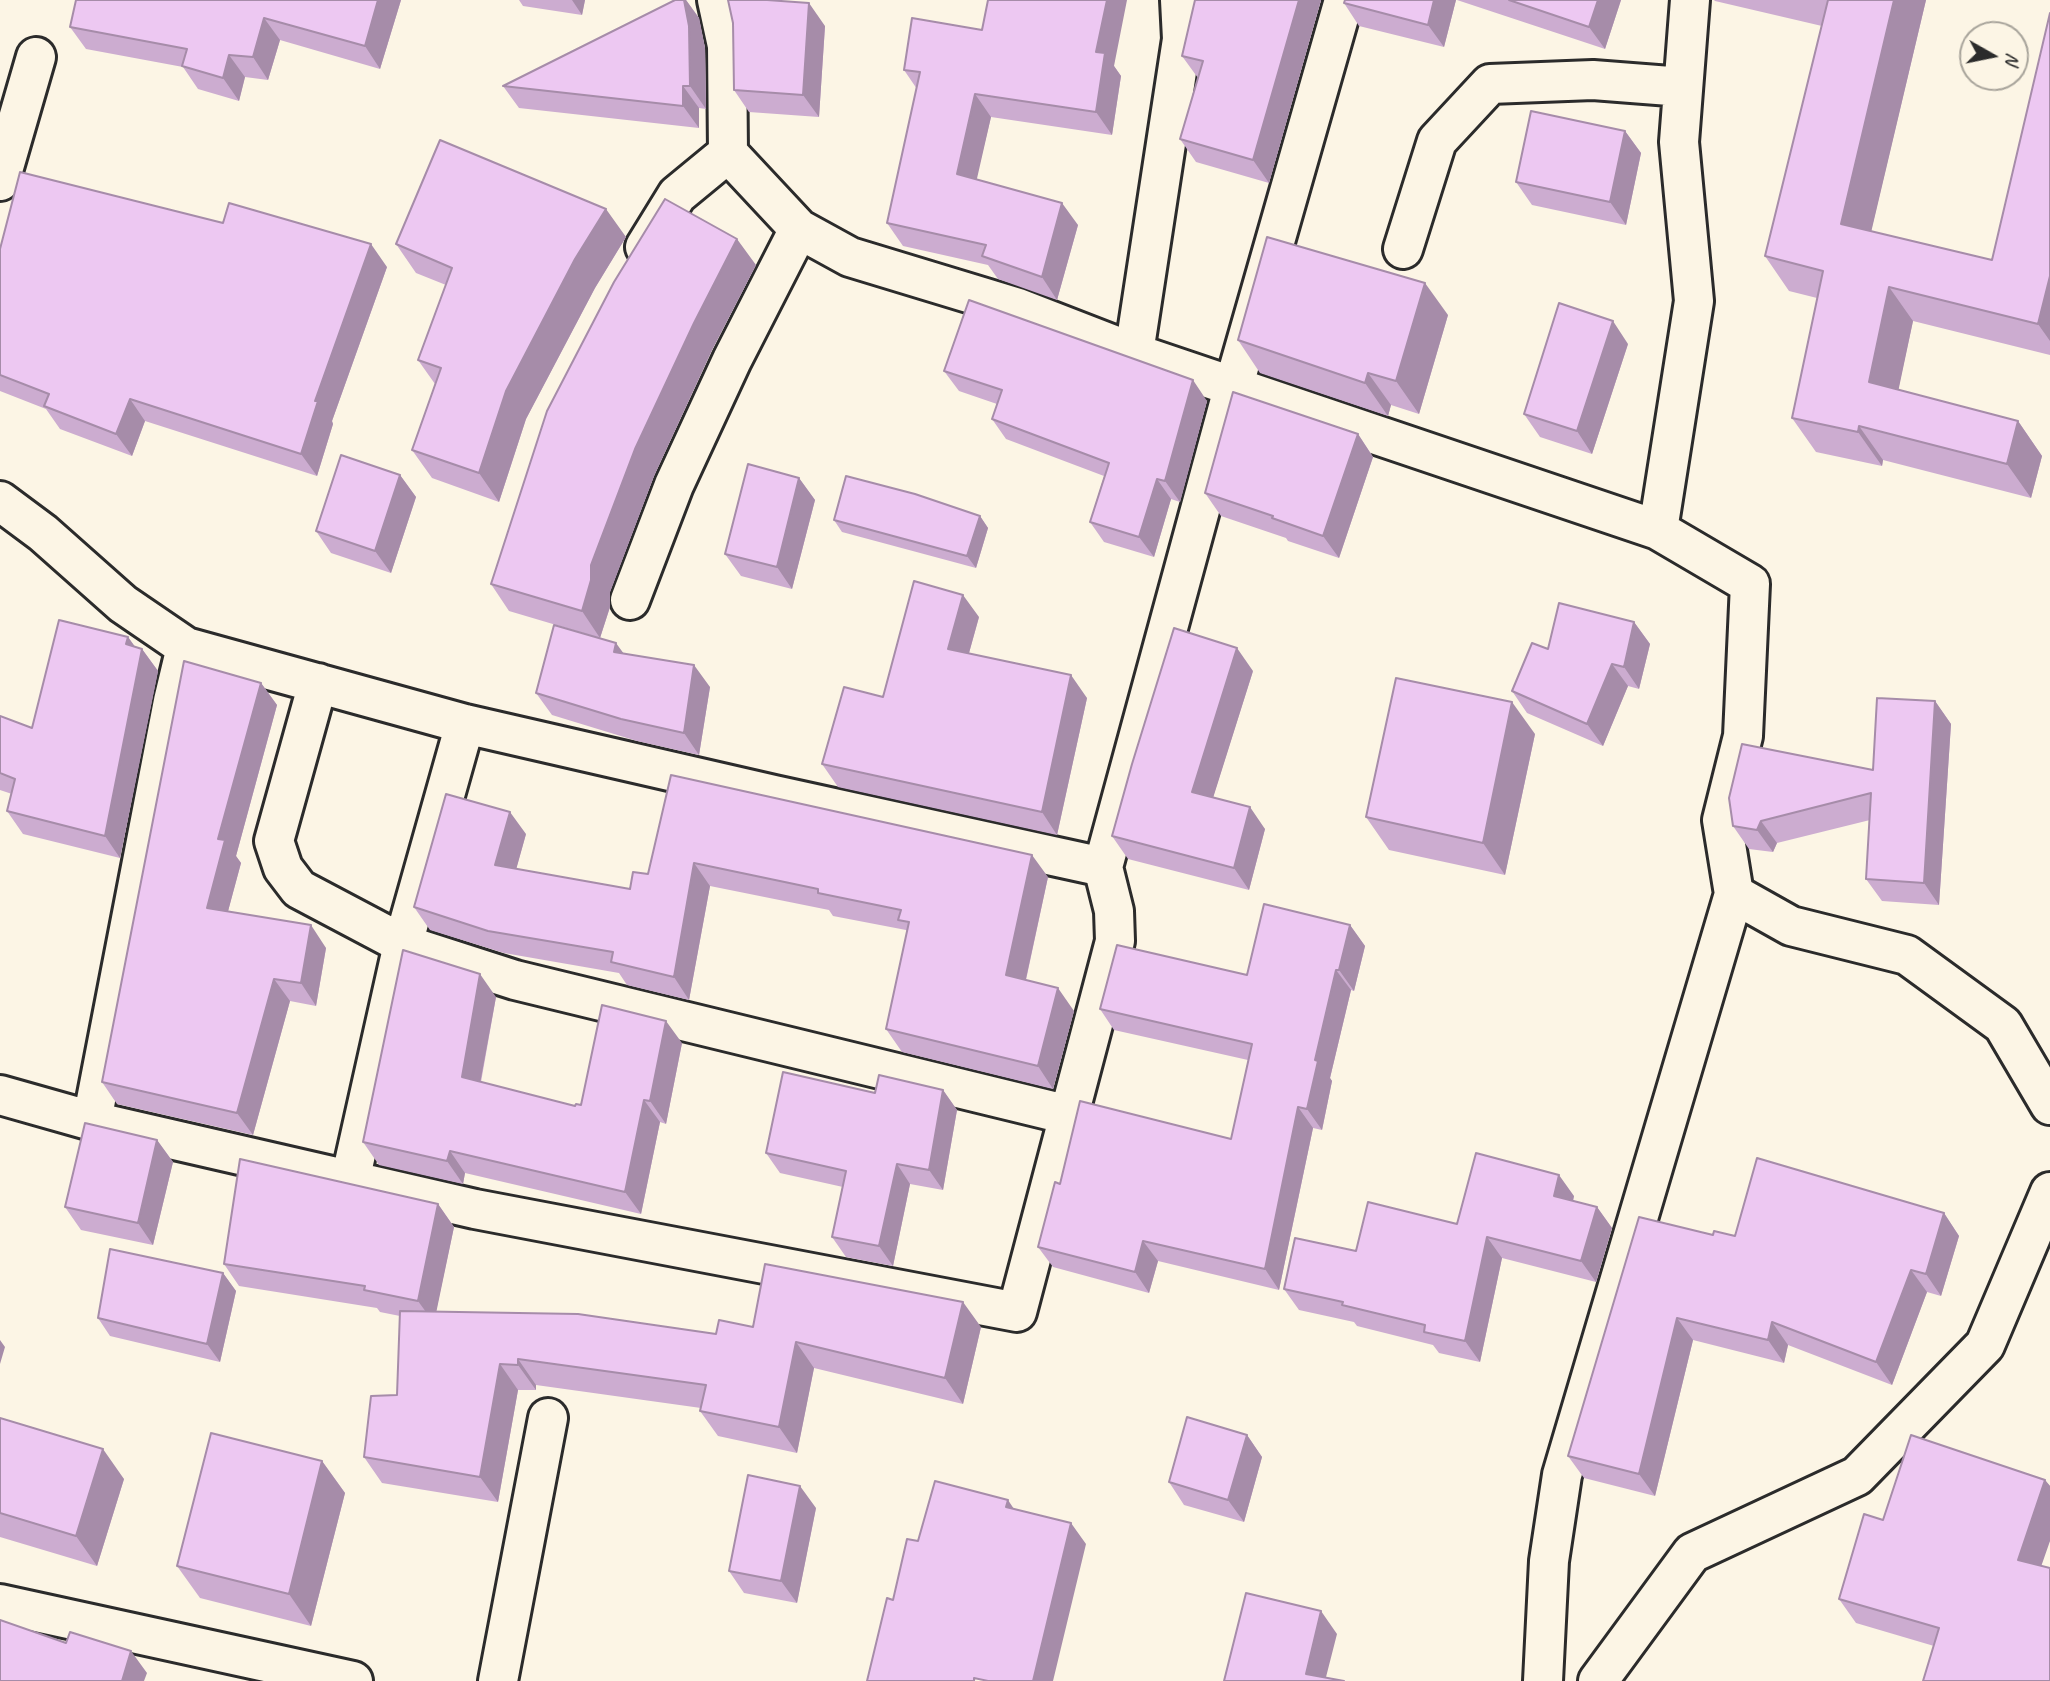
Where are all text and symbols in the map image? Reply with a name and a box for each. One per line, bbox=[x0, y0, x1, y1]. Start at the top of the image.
north arrow bbox=[1959, 21, 2029, 91]
text: N bbox=[2000, 51, 2026, 67]

